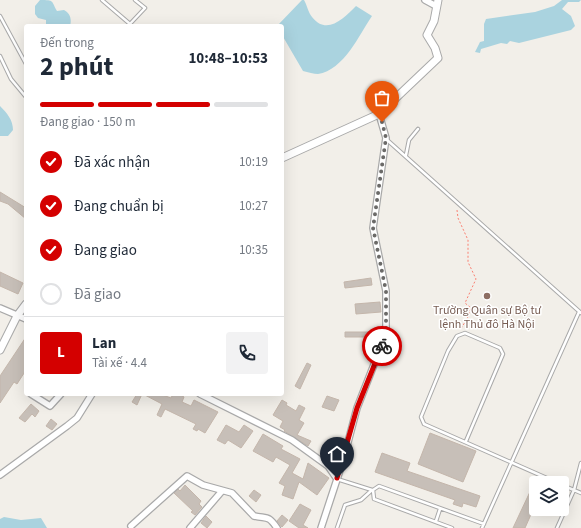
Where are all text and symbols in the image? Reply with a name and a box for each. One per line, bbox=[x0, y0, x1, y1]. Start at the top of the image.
text: Đến trong bbox=[40, 34, 94, 52]
text: 2 phút bbox=[40, 48, 113, 85]
text: 10:48–10:53 bbox=[188, 48, 268, 69]
pin bbox=[365, 81, 399, 122]
icon: bag bbox=[371, 87, 393, 109]
text: Đang giao · 150 m bbox=[40, 113, 136, 131]
icon: check bbox=[40, 151, 62, 173]
text: Đã xác nhận bbox=[74, 152, 150, 173]
text: 10:19 bbox=[239, 153, 268, 171]
icon: check bbox=[40, 195, 62, 217]
text: Đang chuẩn bị bbox=[74, 196, 164, 217]
text: 10:27 bbox=[239, 197, 268, 215]
icon: check bbox=[40, 239, 62, 261]
text: Đang giao bbox=[74, 240, 137, 261]
text: 10:35 bbox=[239, 241, 268, 259]
text: Đã giao bbox=[74, 284, 121, 305]
marker: Trường Quân sự Bộ tư lệnh Thủ đô Hà Nội bbox=[482, 291, 492, 301]
place label: Trường Quân sự Bộ tư lệnh Thủ đô Hà Nội bbox=[433, 302, 542, 333]
courier bbox=[362, 326, 402, 366]
button: phone bbox=[226, 332, 268, 374]
text: Lan bbox=[92, 333, 116, 354]
icon: bike bbox=[371, 335, 393, 357]
text: L bbox=[57, 342, 65, 363]
text: Tài xế · 4.4 bbox=[92, 354, 147, 372]
pin bbox=[320, 437, 354, 478]
icon: home bbox=[326, 443, 348, 465]
map controls bbox=[529, 476, 569, 516]
button: layers bbox=[529, 476, 569, 516]

